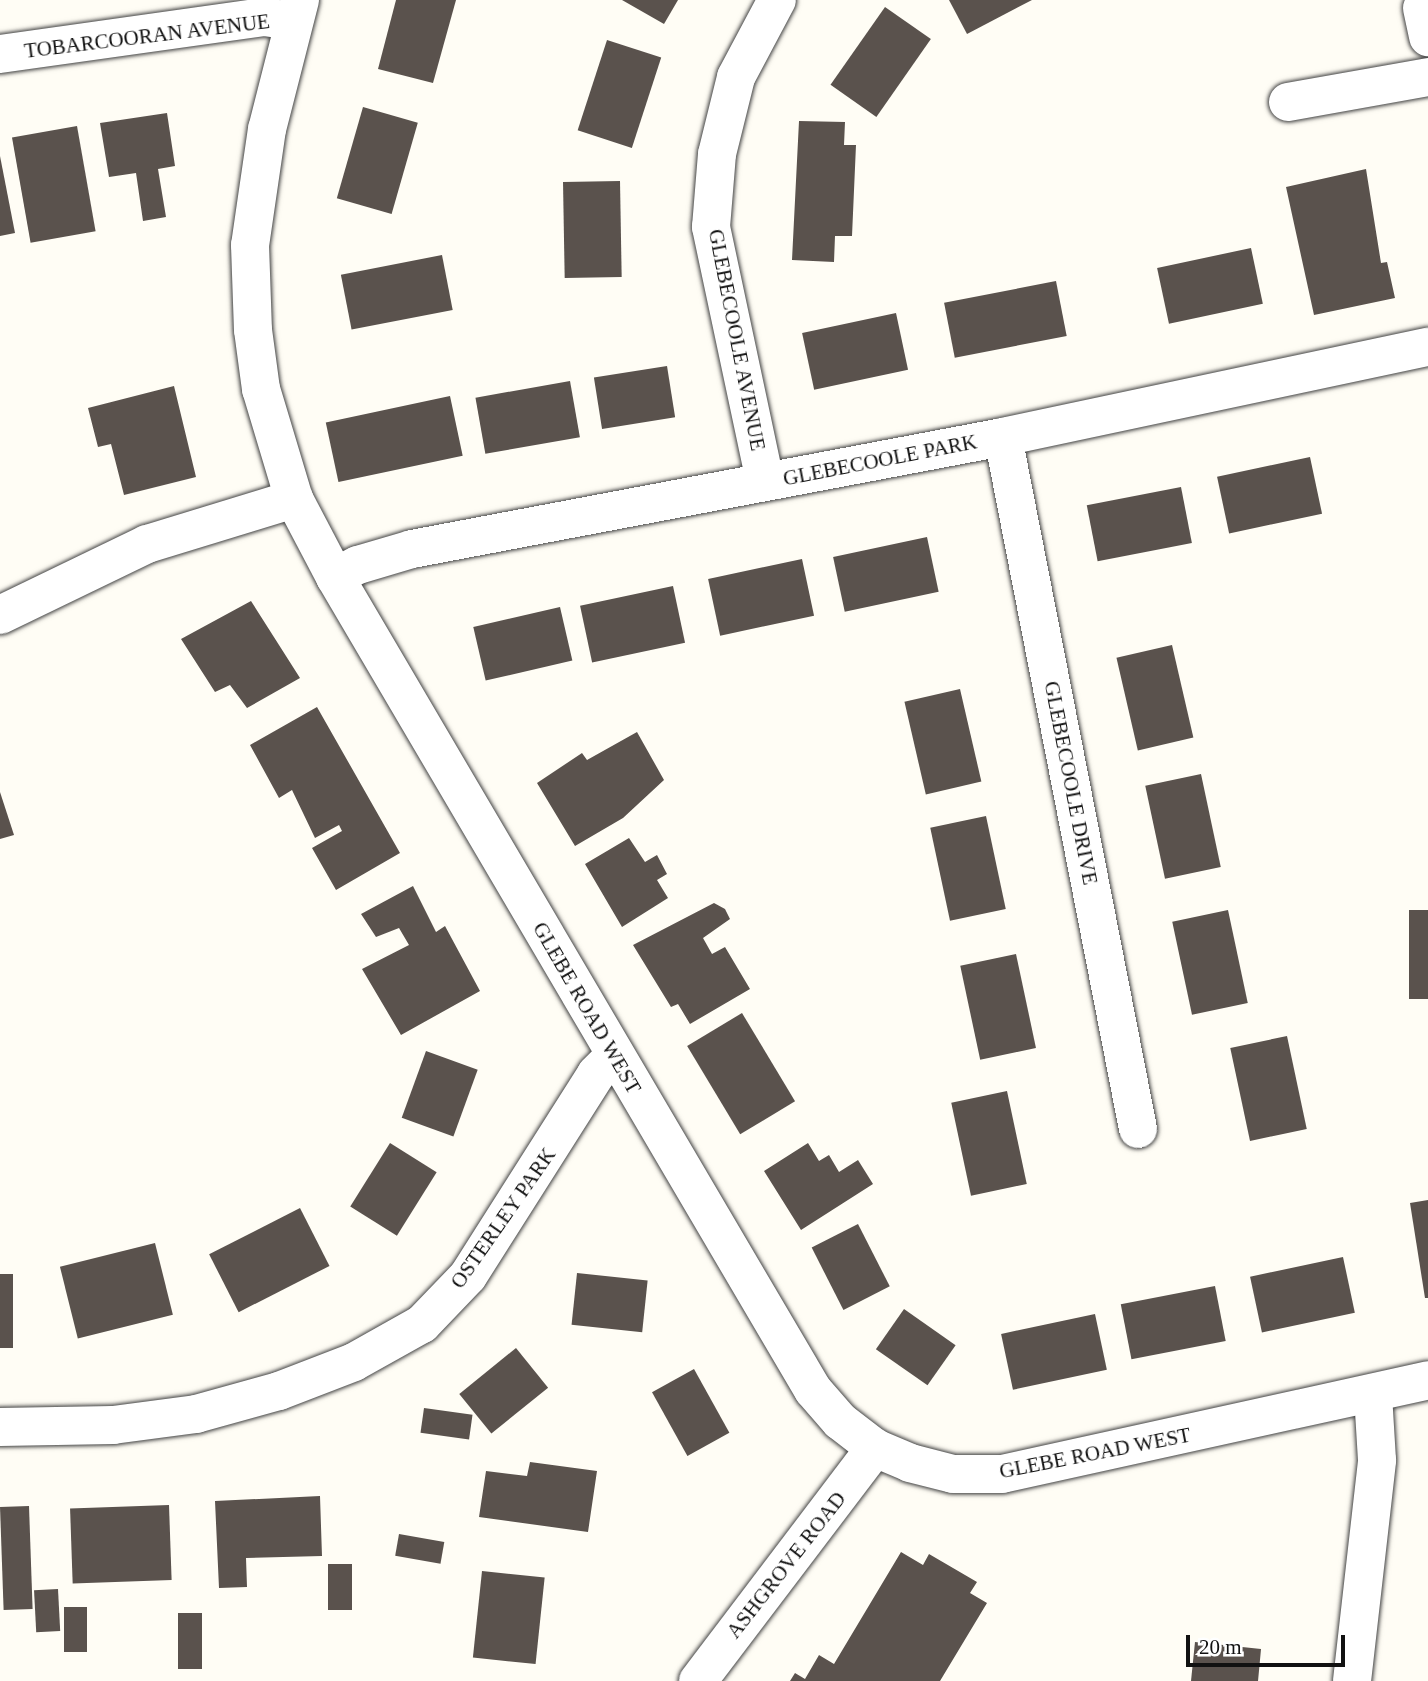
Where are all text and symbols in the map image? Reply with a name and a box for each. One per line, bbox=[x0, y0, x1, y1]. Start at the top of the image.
street label: TOBARCOORAN AVENUE bbox=[22, 8, 272, 64]
street label: GLEBECOOLE AVENUE bbox=[703, 226, 771, 454]
street label: GLEBECOOLE PARK bbox=[781, 429, 979, 491]
street label: GLEBECOOLE DRIVE bbox=[1039, 679, 1103, 887]
street label: GLEBE ROAD WEST bbox=[527, 917, 647, 1099]
street label: OSTERLEY PARK bbox=[445, 1143, 561, 1293]
street label: GLEBE ROAD WEST bbox=[997, 1422, 1193, 1484]
street label: ASHGROVE ROAD bbox=[721, 1487, 851, 1643]
scale bar bbox=[1190, 1622, 1349, 1666]
text: 20 m bbox=[1199, 1635, 1242, 1659]

